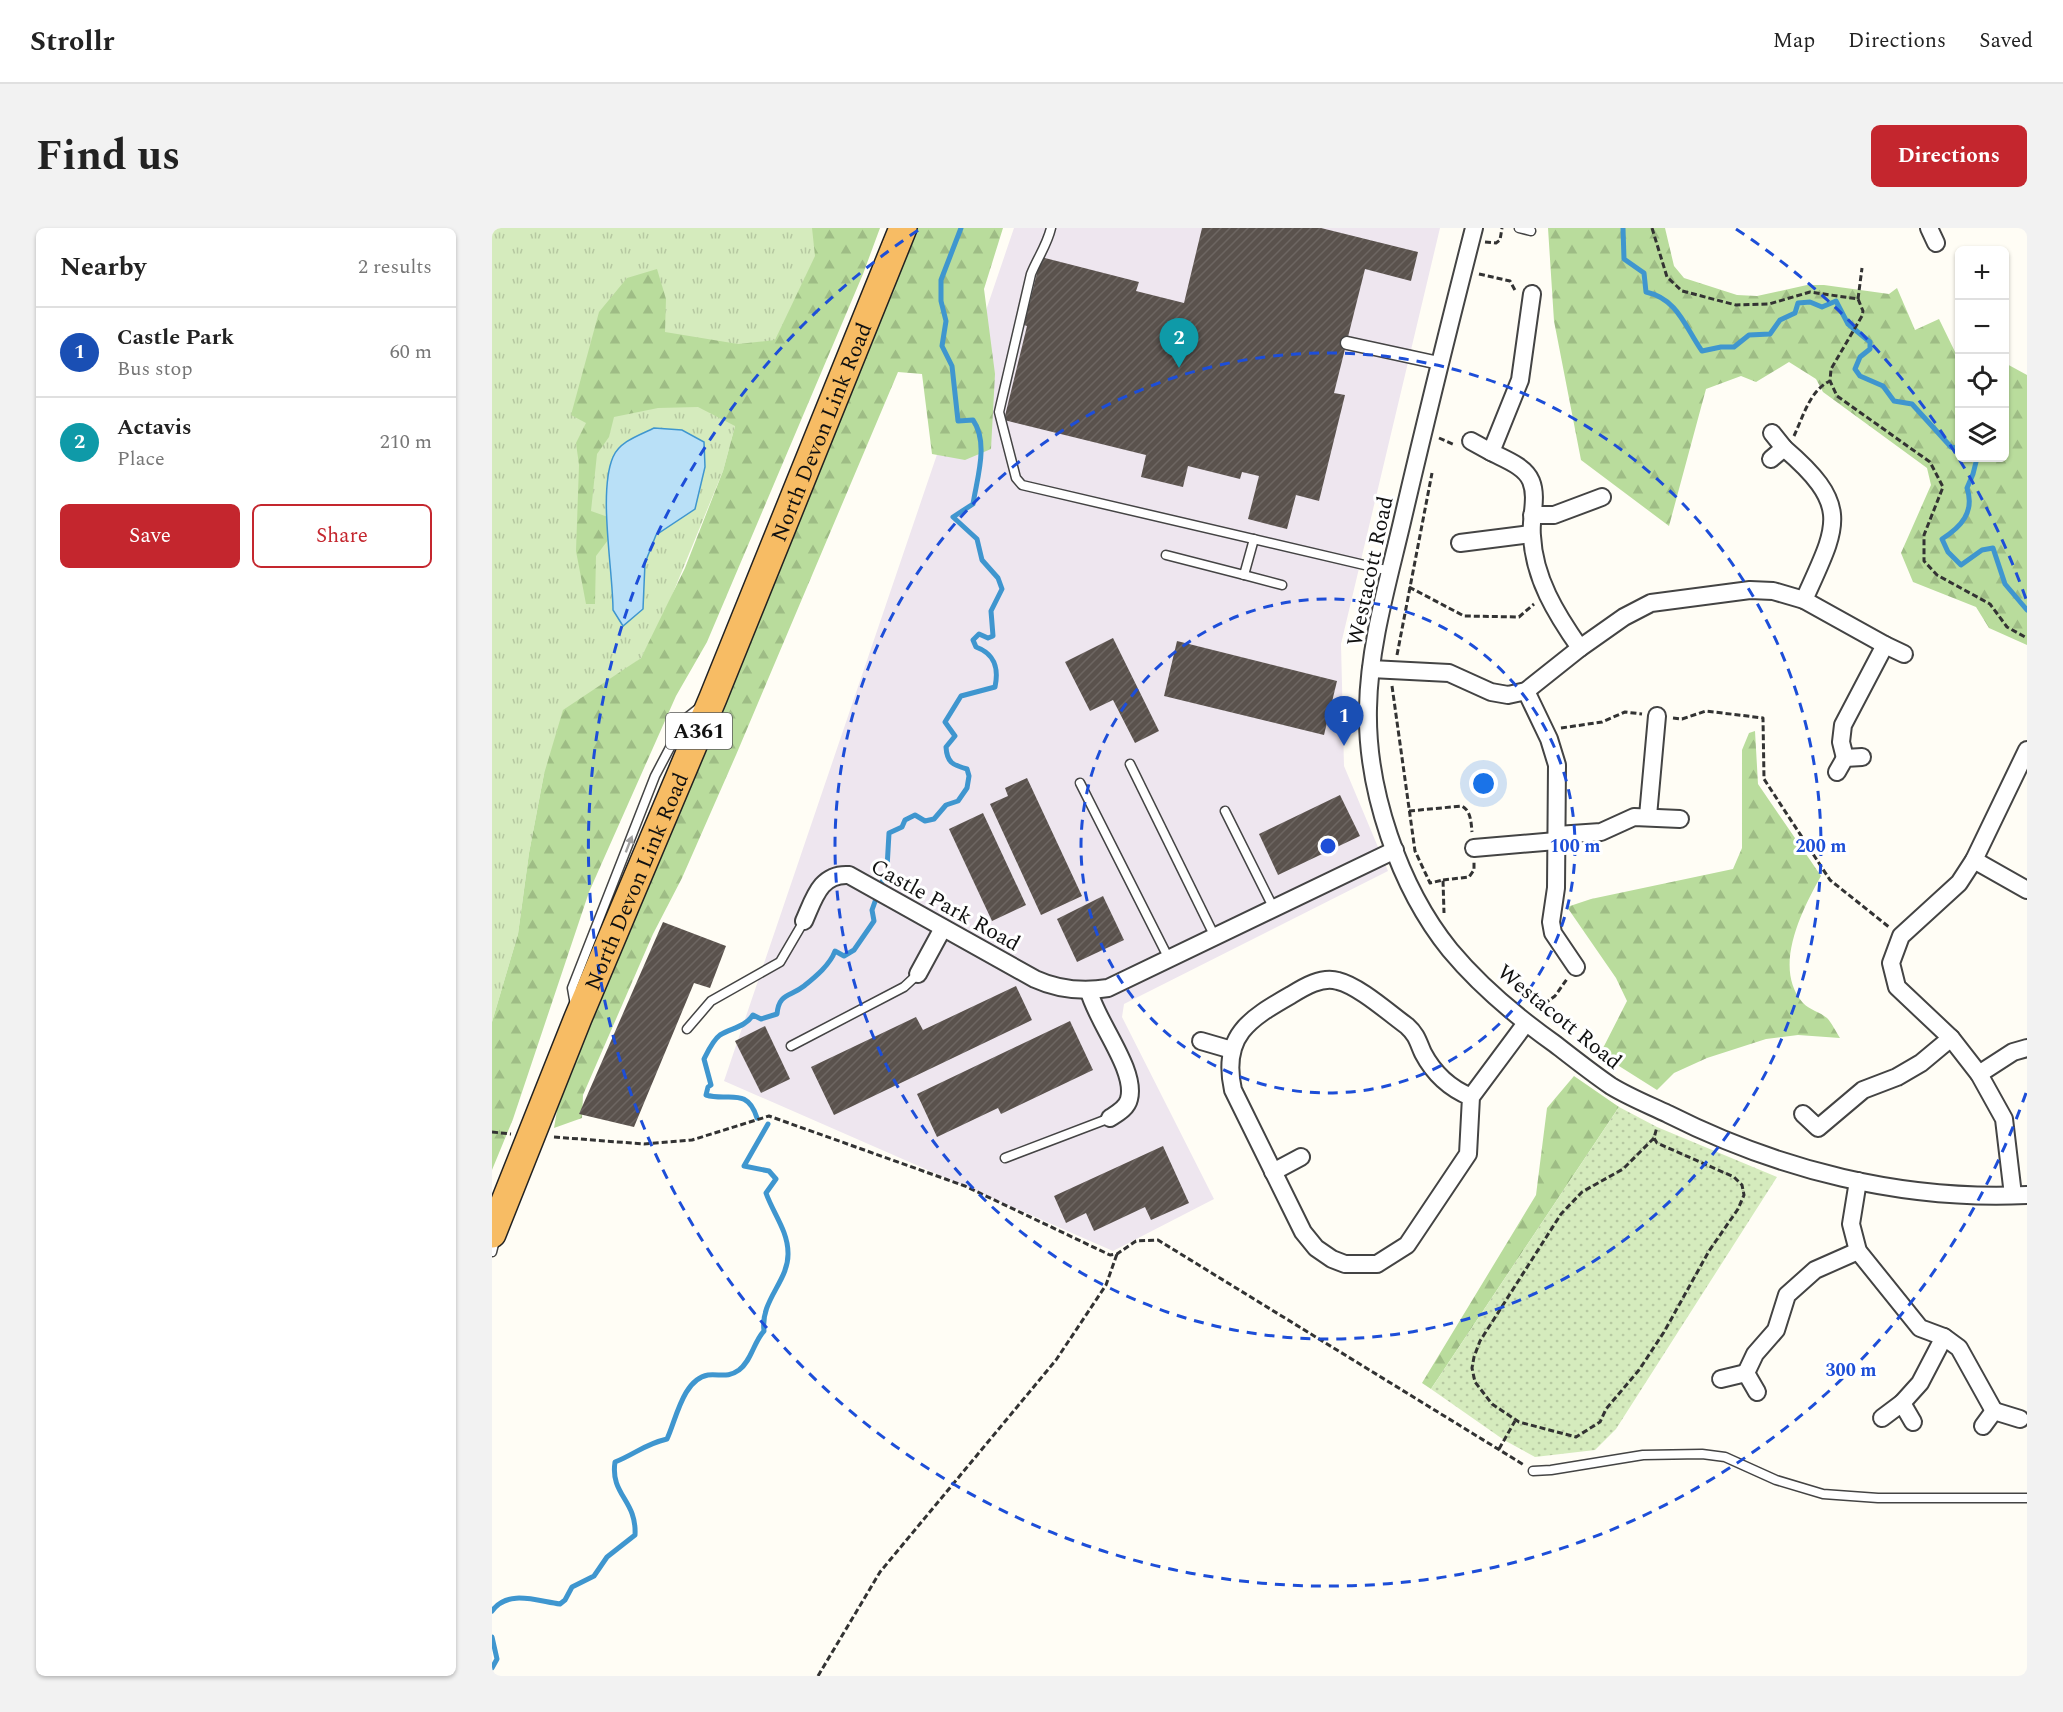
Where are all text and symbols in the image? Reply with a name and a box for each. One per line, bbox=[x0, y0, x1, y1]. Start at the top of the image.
text: Strollr bbox=[30, 20, 114, 63]
text: Map bbox=[1773, 25, 1815, 57]
text: Directions bbox=[1848, 25, 1946, 57]
text: Saved bbox=[1979, 25, 2033, 57]
text: Find us bbox=[36, 125, 180, 188]
button: Directions bbox=[1871, 125, 2027, 187]
map controls bbox=[1955, 246, 2009, 462]
button: + bbox=[1955, 246, 2009, 300]
text: Nearby bbox=[60, 247, 146, 287]
text: 2 results bbox=[358, 252, 432, 282]
button: − bbox=[1955, 300, 2009, 354]
street label: North Devon Link Road bbox=[763, 318, 881, 547]
pin: 2 bbox=[1160, 318, 1198, 368]
text: Castle Park bbox=[117, 321, 234, 354]
text: 1 bbox=[74, 337, 85, 367]
text: 60 m bbox=[390, 337, 432, 367]
text: Bus stop bbox=[117, 354, 193, 384]
button: locate bbox=[1955, 354, 2009, 408]
button: layers bbox=[1955, 408, 2009, 462]
text: Actavis bbox=[117, 411, 192, 444]
text: 2 bbox=[74, 427, 85, 457]
text: 210 m bbox=[380, 427, 432, 457]
text: Place bbox=[117, 444, 165, 474]
street label: Westacott Road bbox=[1338, 493, 1402, 649]
button: Save bbox=[60, 504, 240, 568]
button: Share bbox=[252, 504, 432, 568]
pin: 1 bbox=[1324, 696, 1364, 746]
road number: A361 bbox=[666, 713, 732, 749]
street label: North Devon Link Road bbox=[576, 768, 698, 996]
your location bbox=[1469, 769, 1498, 798]
text: 100 m bbox=[1549, 833, 1601, 860]
text: 200 m bbox=[1795, 833, 1847, 860]
one-way arrow bbox=[624, 835, 634, 853]
centre of rings bbox=[1318, 836, 1338, 856]
street label: Castle Park Road bbox=[864, 850, 1026, 960]
street label: Westacott Road bbox=[1489, 956, 1629, 1078]
text: 300 m bbox=[1825, 1357, 1877, 1384]

